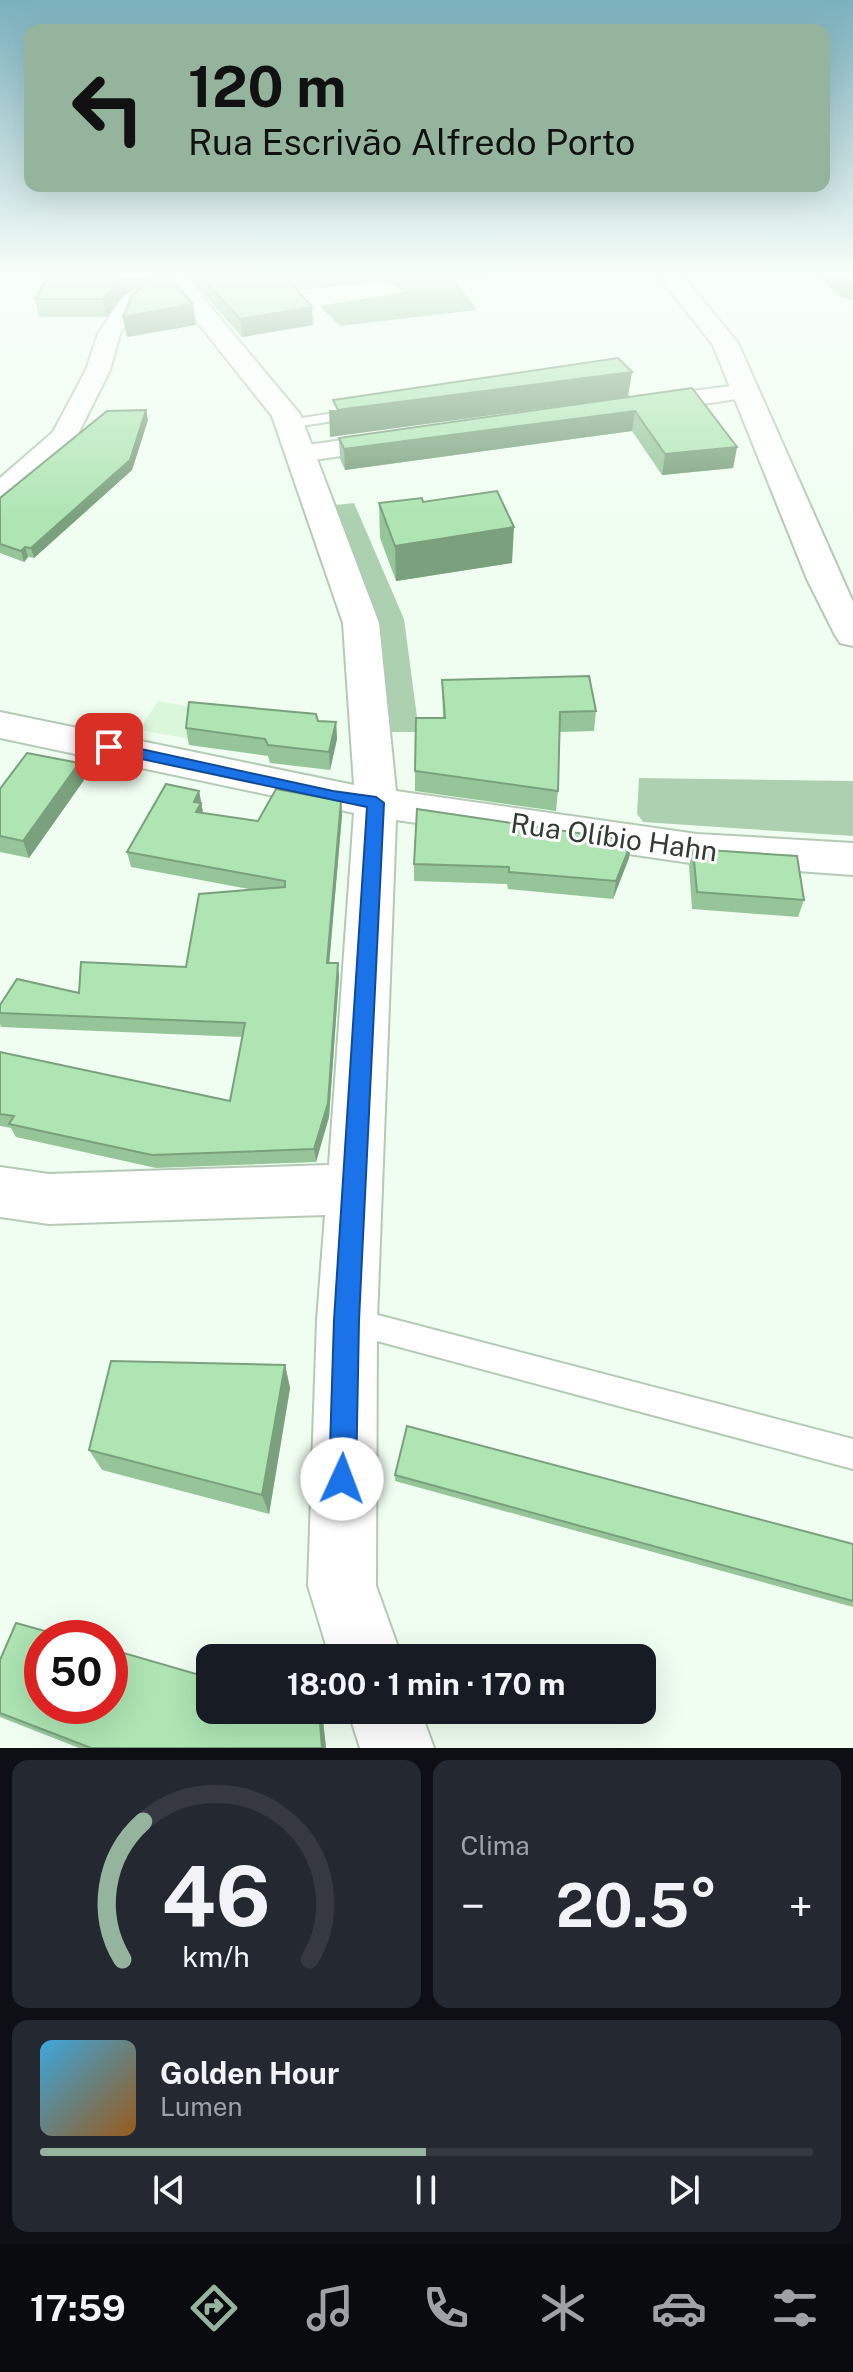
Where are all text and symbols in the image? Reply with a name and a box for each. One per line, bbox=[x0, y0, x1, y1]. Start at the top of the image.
text: 120 m bbox=[188, 54, 346, 120]
icon: left bbox=[56, 56, 160, 160]
text: Rua Escrivão Alfredo Porto bbox=[188, 121, 635, 163]
pin bbox=[75, 713, 143, 781]
icon: arrive bbox=[87, 725, 131, 769]
street label: Rua Olíbio Hahn bbox=[509, 806, 719, 867]
position arrow bbox=[300, 1437, 384, 1521]
speed limit sign: 50 bbox=[24, 1620, 128, 1724]
text: 18:00 · 1 min · 170 m bbox=[287, 1666, 565, 1702]
text: Clima bbox=[461, 1830, 530, 1861]
text: 46 bbox=[161, 1847, 271, 1945]
text: 20.5° bbox=[556, 1870, 718, 1941]
text: − bbox=[461, 1880, 485, 1932]
text: + bbox=[789, 1880, 813, 1932]
text: km/h bbox=[183, 1940, 250, 1973]
text: Golden Hour bbox=[160, 2055, 339, 2091]
text: Lumen bbox=[160, 2091, 243, 2122]
icon: previous bbox=[147, 2168, 191, 2212]
icon: pause bbox=[404, 2168, 448, 2212]
icon: next bbox=[662, 2168, 706, 2212]
icon: directions bbox=[186, 2280, 242, 2336]
icon: music bbox=[302, 2280, 358, 2336]
icon: phone bbox=[418, 2280, 474, 2336]
icon: climate bbox=[535, 2280, 591, 2336]
icon: car bbox=[651, 2280, 707, 2336]
icon: filters bbox=[767, 2280, 823, 2336]
text: 17:59 bbox=[30, 2287, 126, 2329]

